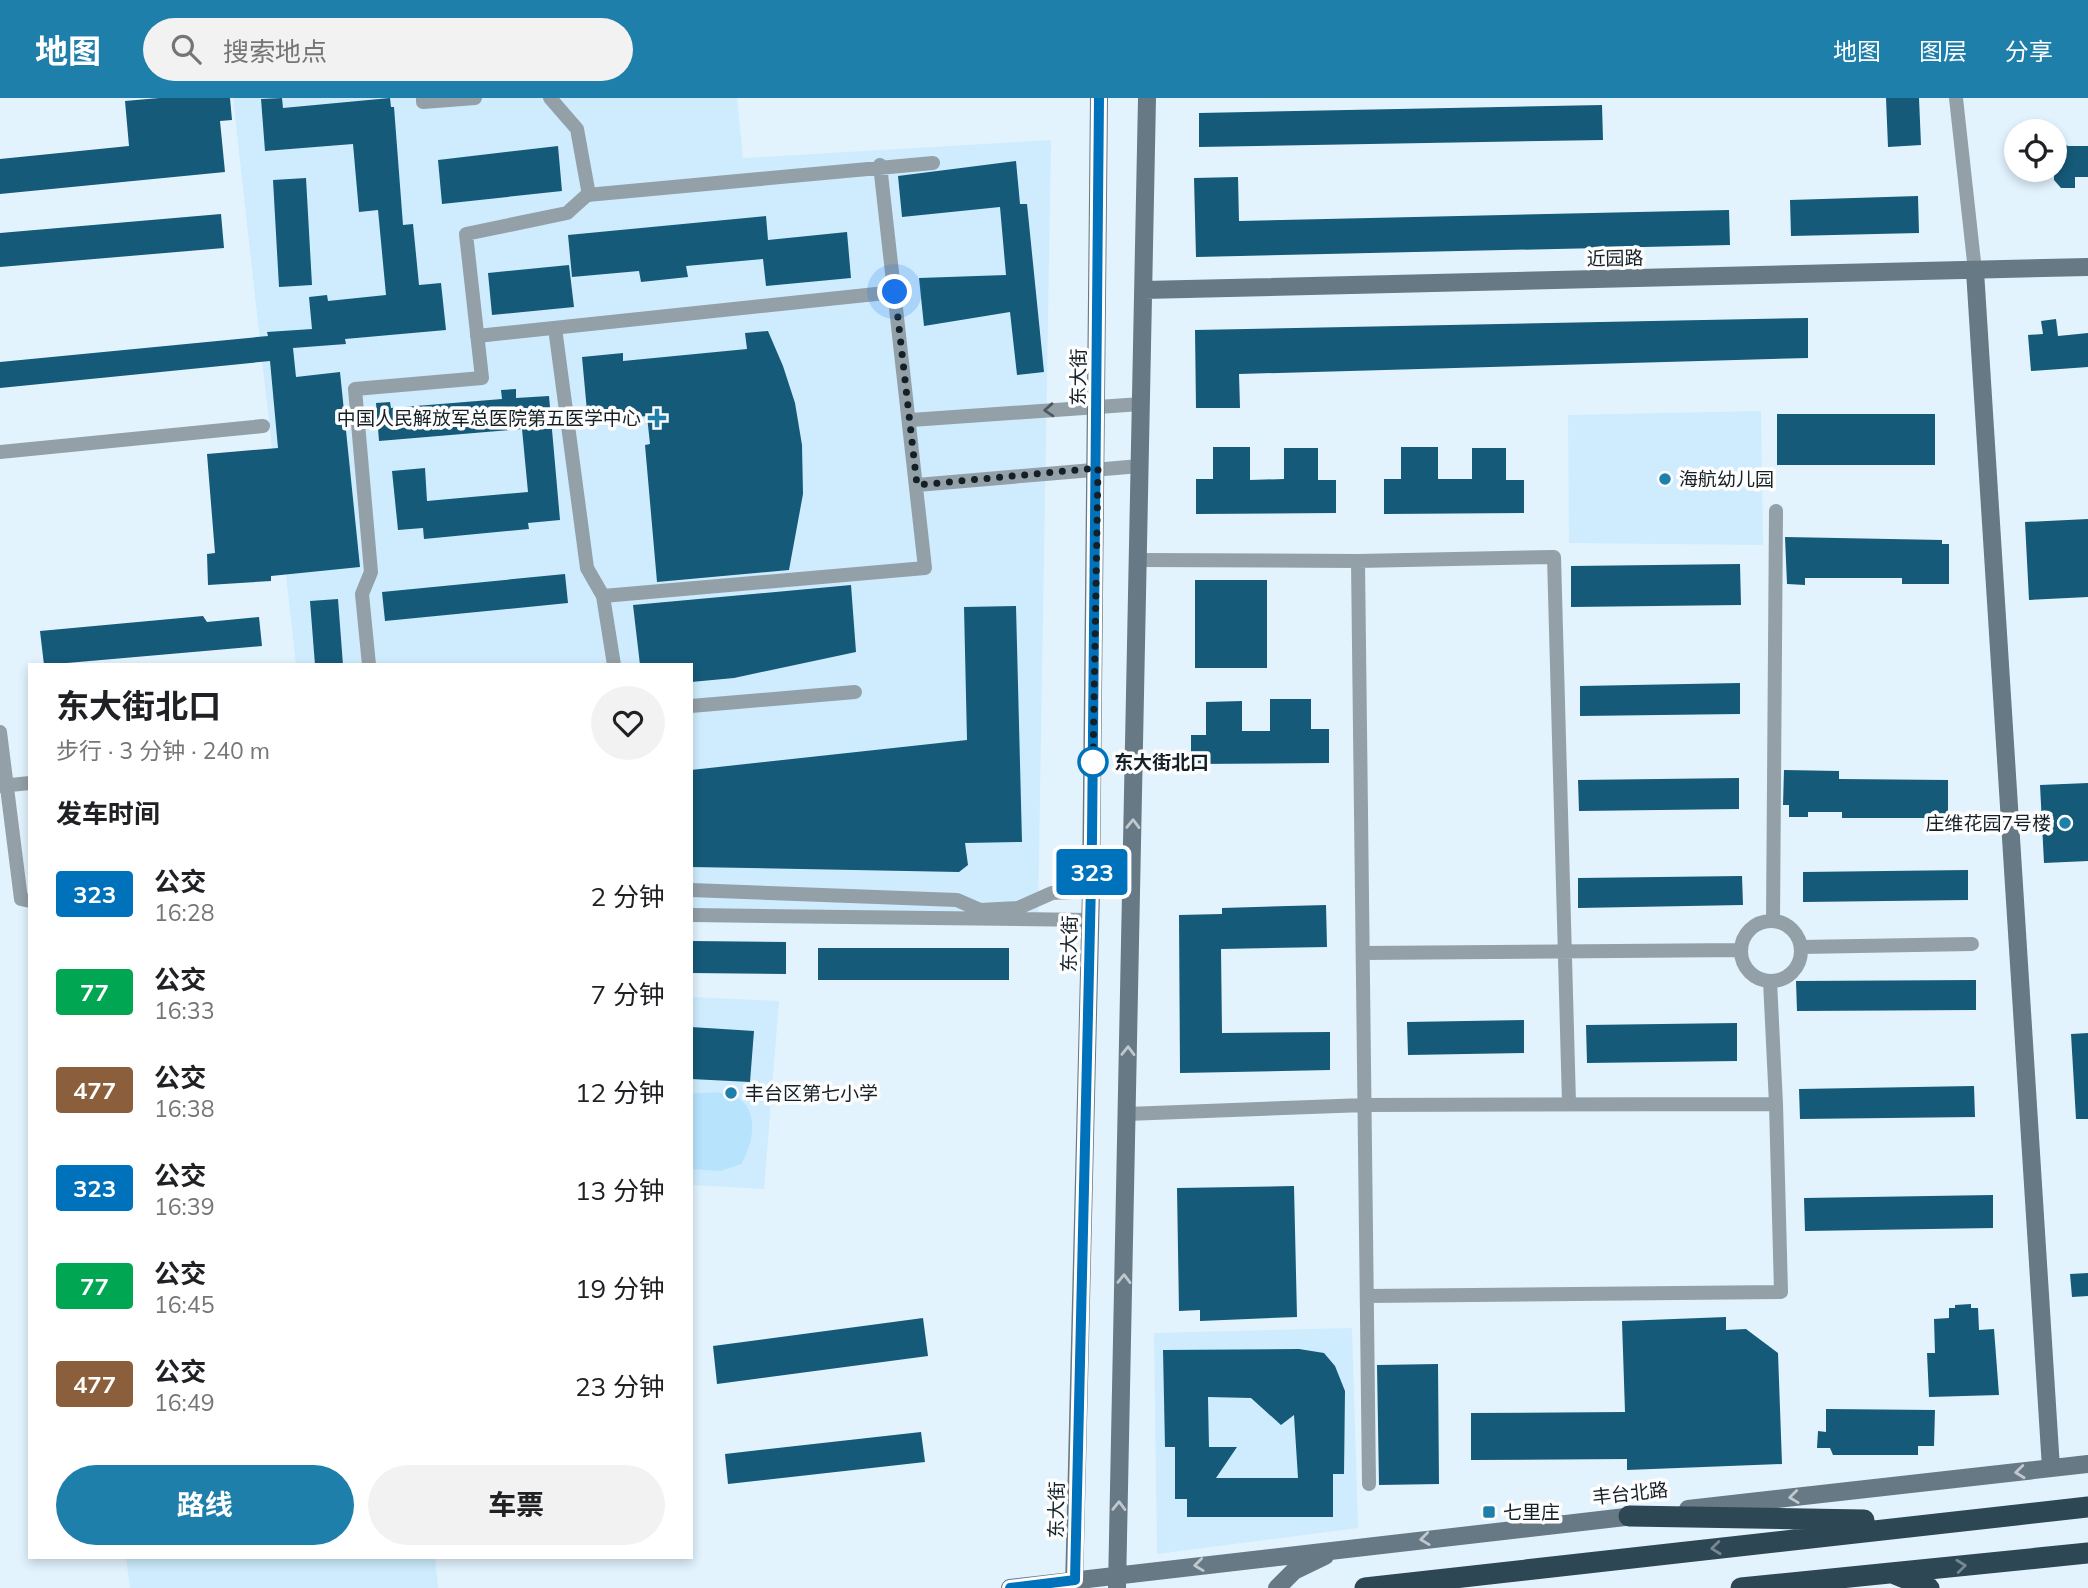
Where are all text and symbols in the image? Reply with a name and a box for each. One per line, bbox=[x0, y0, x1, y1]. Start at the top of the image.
search box bbox=[143, 18, 633, 81]
text: 地图 bbox=[35, 30, 101, 71]
icon: search bbox=[167, 30, 205, 68]
text: 搜索地点 bbox=[223, 35, 327, 68]
text: 地图 bbox=[1833, 36, 1881, 66]
text: 图层 bbox=[1919, 36, 1967, 66]
text: 分享 bbox=[2005, 36, 2053, 66]
map controls bbox=[2004, 119, 2067, 182]
button: locate bbox=[2004, 119, 2067, 182]
street label: 近园路 bbox=[1586, 246, 1644, 270]
your location bbox=[877, 274, 912, 309]
street label: 东大街 bbox=[1066, 348, 1090, 406]
one-way arrow bbox=[1043, 402, 1054, 417]
place label: 中国人民解放军总医院第五医学中心 bbox=[337, 406, 641, 430]
marker: 中国人民解放军总医院第五医学中心 bbox=[647, 408, 667, 428]
place label: 海航幼儿园 bbox=[1679, 467, 1774, 491]
marker: 海航幼儿园 bbox=[1657, 471, 1673, 487]
text: 东大街北口 bbox=[56, 685, 221, 726]
button: heart bbox=[591, 686, 665, 760]
text: 步行 · 3 分钟 · 240 m bbox=[56, 736, 270, 765]
marker: 东大街北口 bbox=[1078, 747, 1108, 777]
place label: 东大街北口 bbox=[1114, 750, 1209, 774]
text: 发车时间 bbox=[56, 797, 160, 830]
place label: 庄维花园7号楼 bbox=[1926, 811, 2051, 835]
marker: 庄维花园7号楼 bbox=[2057, 815, 2073, 831]
one-way arrow bbox=[1125, 818, 1140, 829]
line badge: 323 bbox=[1052, 849, 1132, 895]
text: 323 bbox=[1070, 857, 1114, 887]
text: 公交 bbox=[154, 865, 206, 898]
text: 323 bbox=[73, 879, 116, 909]
text: 2 分钟 bbox=[591, 880, 665, 913]
text: 16:28 bbox=[154, 898, 214, 927]
street label: 东大街 bbox=[1057, 915, 1081, 973]
text: 公交 bbox=[154, 963, 206, 996]
text: 77 bbox=[80, 977, 109, 1007]
text: 7 分钟 bbox=[591, 978, 665, 1011]
text: 16:33 bbox=[154, 996, 214, 1025]
one-way arrow bbox=[1120, 1046, 1136, 1056]
text: 公交 bbox=[154, 1061, 206, 1094]
text: 477 bbox=[73, 1075, 116, 1105]
text: 12 分钟 bbox=[575, 1076, 665, 1109]
place label: 丰台区第七小学 bbox=[745, 1081, 878, 1105]
marker: 丰台区第七小学 bbox=[723, 1085, 739, 1101]
text: 16:38 bbox=[154, 1094, 214, 1123]
text: 公交 bbox=[154, 1159, 206, 1192]
text: 323 bbox=[73, 1173, 116, 1203]
text: 13 分钟 bbox=[575, 1174, 665, 1207]
text: 16:39 bbox=[154, 1192, 214, 1221]
text: 公交 bbox=[154, 1257, 206, 1290]
text: 77 bbox=[80, 1271, 109, 1301]
text: 19 分钟 bbox=[575, 1272, 665, 1305]
one-way arrow bbox=[1116, 1273, 1131, 1284]
text: 16:45 bbox=[154, 1290, 214, 1319]
text: 公交 bbox=[154, 1355, 206, 1388]
text: 477 bbox=[73, 1369, 116, 1399]
text: 23 分钟 bbox=[575, 1370, 665, 1403]
text: 16:49 bbox=[154, 1388, 214, 1417]
one-way arrow bbox=[2014, 1464, 2026, 1479]
button: 路线 bbox=[56, 1465, 354, 1545]
button: 车票 bbox=[368, 1465, 665, 1545]
street label: 丰台北路 bbox=[1591, 1477, 1669, 1509]
street label: 东大街 bbox=[1044, 1481, 1068, 1539]
one-way arrow bbox=[1788, 1490, 1800, 1505]
one-way arrow bbox=[1112, 1500, 1127, 1511]
place label: 七里庄 bbox=[1503, 1500, 1560, 1524]
marker: 七里庄 bbox=[1481, 1504, 1497, 1520]
one-way arrow bbox=[1419, 1532, 1430, 1547]
one-way arrow bbox=[1710, 1541, 1721, 1556]
one-way arrow bbox=[1193, 1558, 1204, 1573]
one-way arrow bbox=[1955, 1559, 1967, 1574]

